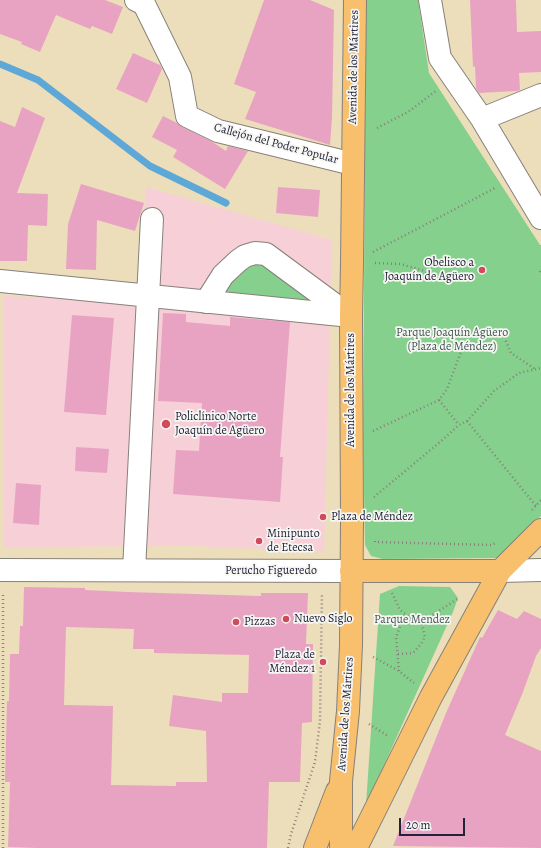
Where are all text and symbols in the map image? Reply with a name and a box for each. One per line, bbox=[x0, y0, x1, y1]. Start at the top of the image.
street label: Avenida de los Mártires bbox=[346, 10, 362, 124]
street label: Callejón del Poder Popular bbox=[212, 120, 340, 168]
place label: Obelisco a Joaquín de Agüero bbox=[384, 256, 474, 284]
marker: Obelisco a Joaquín de Agüero bbox=[477, 265, 487, 275]
park label: Parque Joaquín Agüero (Plaza de Méndez) bbox=[396, 326, 508, 354]
street label: Avenida de los Mártires bbox=[344, 333, 358, 447]
place label: Policlínico Norte Joaquín de Agüero bbox=[175, 410, 265, 438]
marker: Policlínico Norte Joaquín de Agüero bbox=[160, 418, 172, 430]
place label: Plaza de Méndez bbox=[331, 510, 413, 524]
marker: Plaza de Méndez bbox=[318, 512, 328, 522]
place label: Minipunto de Etecsa bbox=[267, 527, 320, 555]
marker: Minipunto de Etecsa bbox=[254, 536, 264, 546]
street label: Perucho Figueredo bbox=[225, 564, 317, 578]
place label: Nuevo Siglo bbox=[294, 612, 353, 626]
park label: Parque Mendez bbox=[374, 613, 450, 627]
marker: Nuevo Siglo bbox=[281, 614, 291, 624]
place label: Pizzas bbox=[244, 615, 275, 629]
marker: Pizzas bbox=[231, 617, 241, 627]
place label: Plaza de Méndez 1 bbox=[269, 648, 315, 676]
marker: Plaza de Méndez 1 bbox=[318, 657, 328, 667]
street label: Avenida de los Mártires bbox=[335, 657, 357, 771]
scale bar bbox=[401, 810, 467, 836]
text: 20 m bbox=[406, 817, 430, 833]

